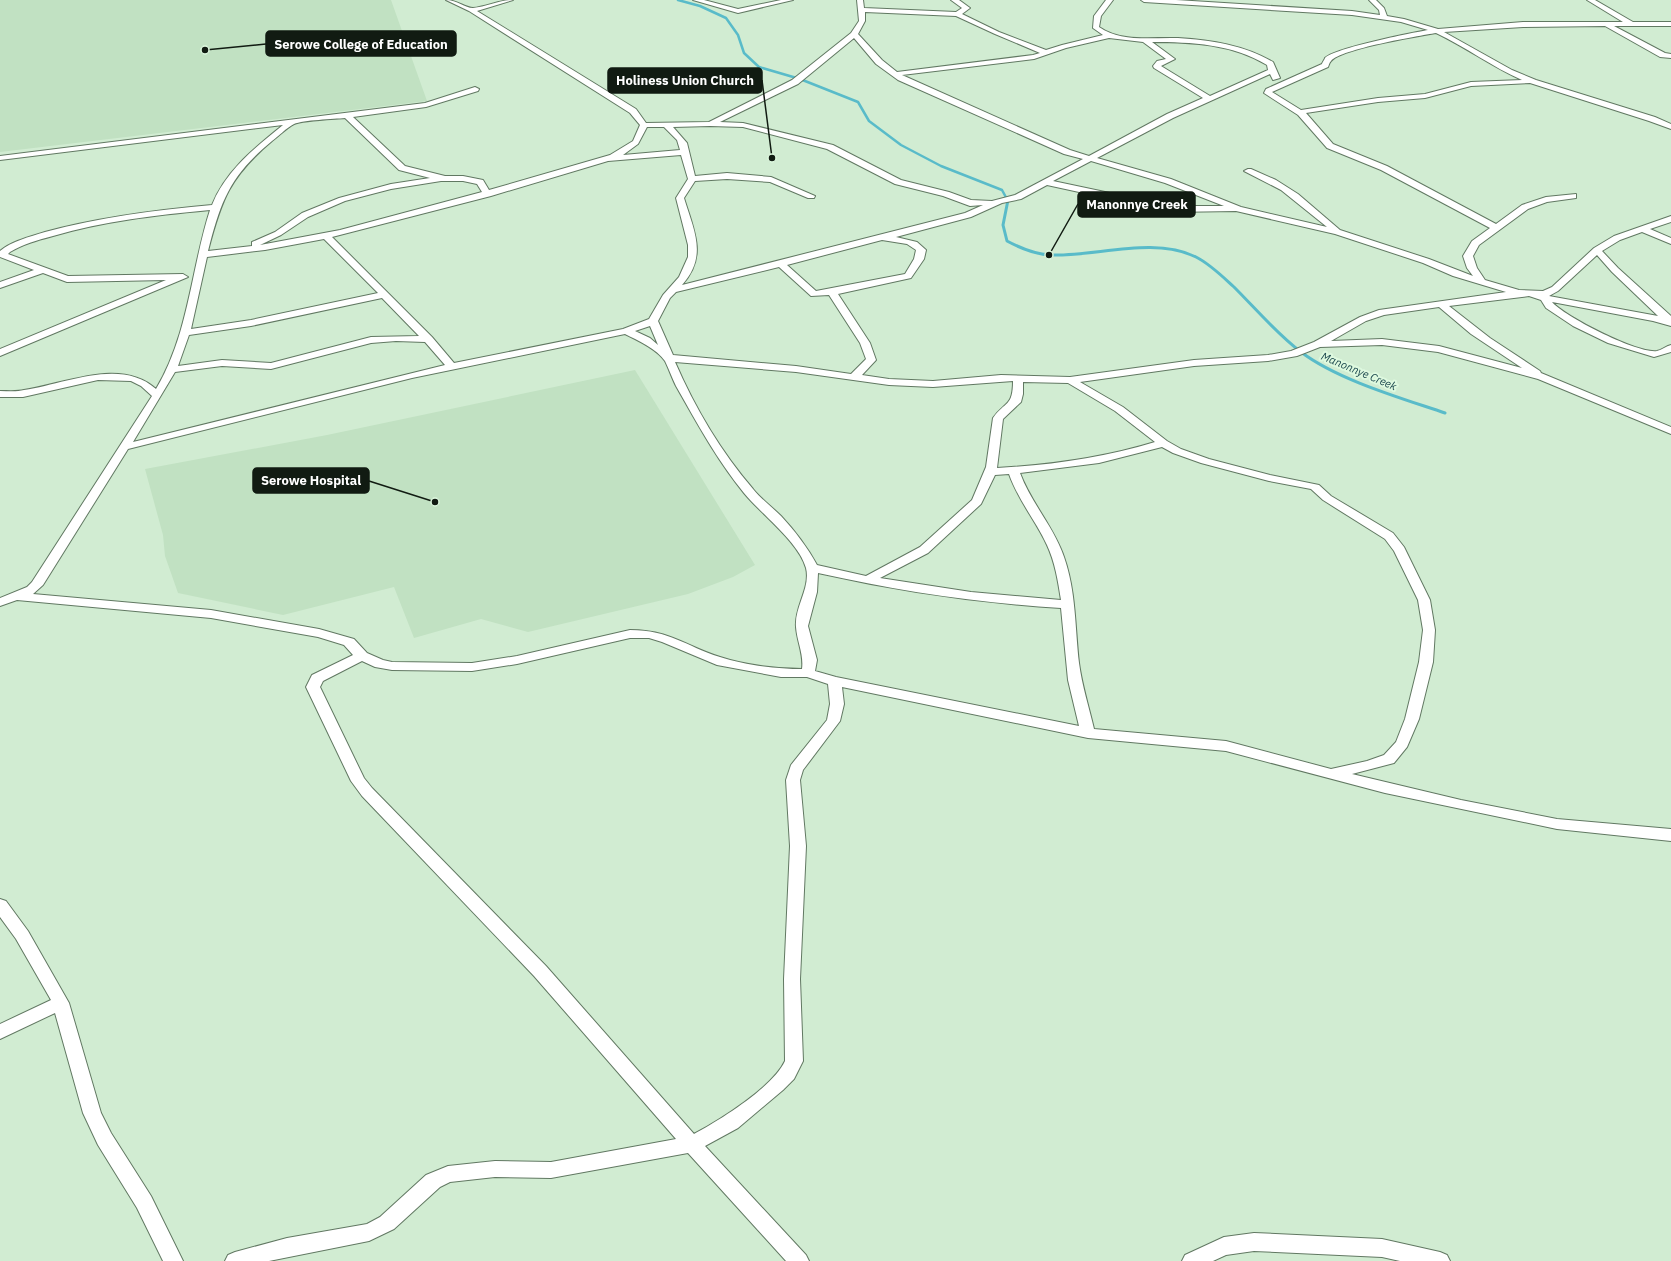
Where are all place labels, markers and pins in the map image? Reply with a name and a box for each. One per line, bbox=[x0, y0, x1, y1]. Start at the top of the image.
callout: Serowe College of Education bbox=[266, 31, 456, 56]
callout: Holiness Union Church bbox=[608, 68, 762, 93]
callout: Manonnye Creek bbox=[1078, 192, 1195, 217]
callout: Serowe Hospital bbox=[253, 468, 369, 493]

